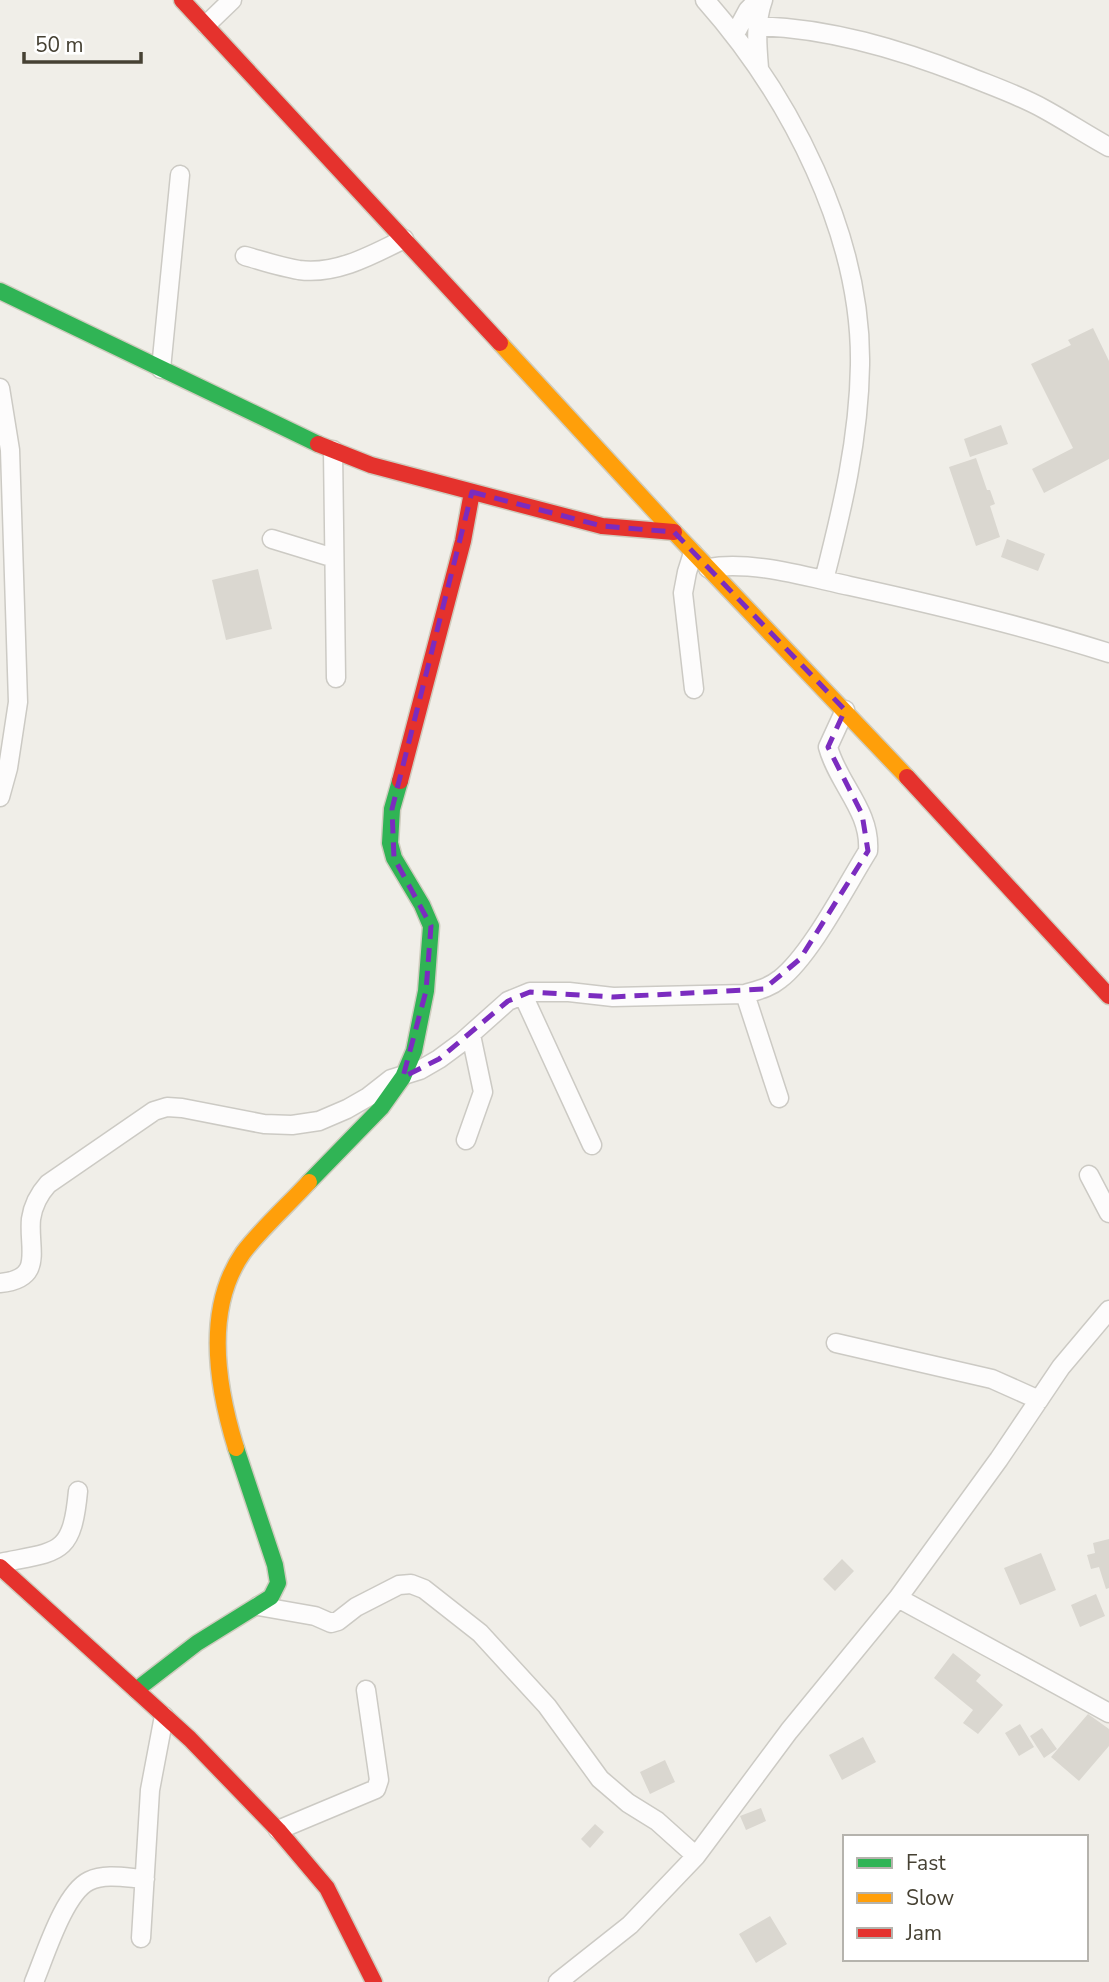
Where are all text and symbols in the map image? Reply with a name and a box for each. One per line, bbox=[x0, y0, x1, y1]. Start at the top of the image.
scale bar bbox=[24, 21, 142, 65]
text: 50 m bbox=[35, 31, 84, 59]
legend bbox=[843, 1835, 1088, 1961]
text: Fast bbox=[906, 1849, 946, 1877]
text: Slow bbox=[906, 1884, 955, 1912]
text: Jam bbox=[905, 1919, 942, 1947]

